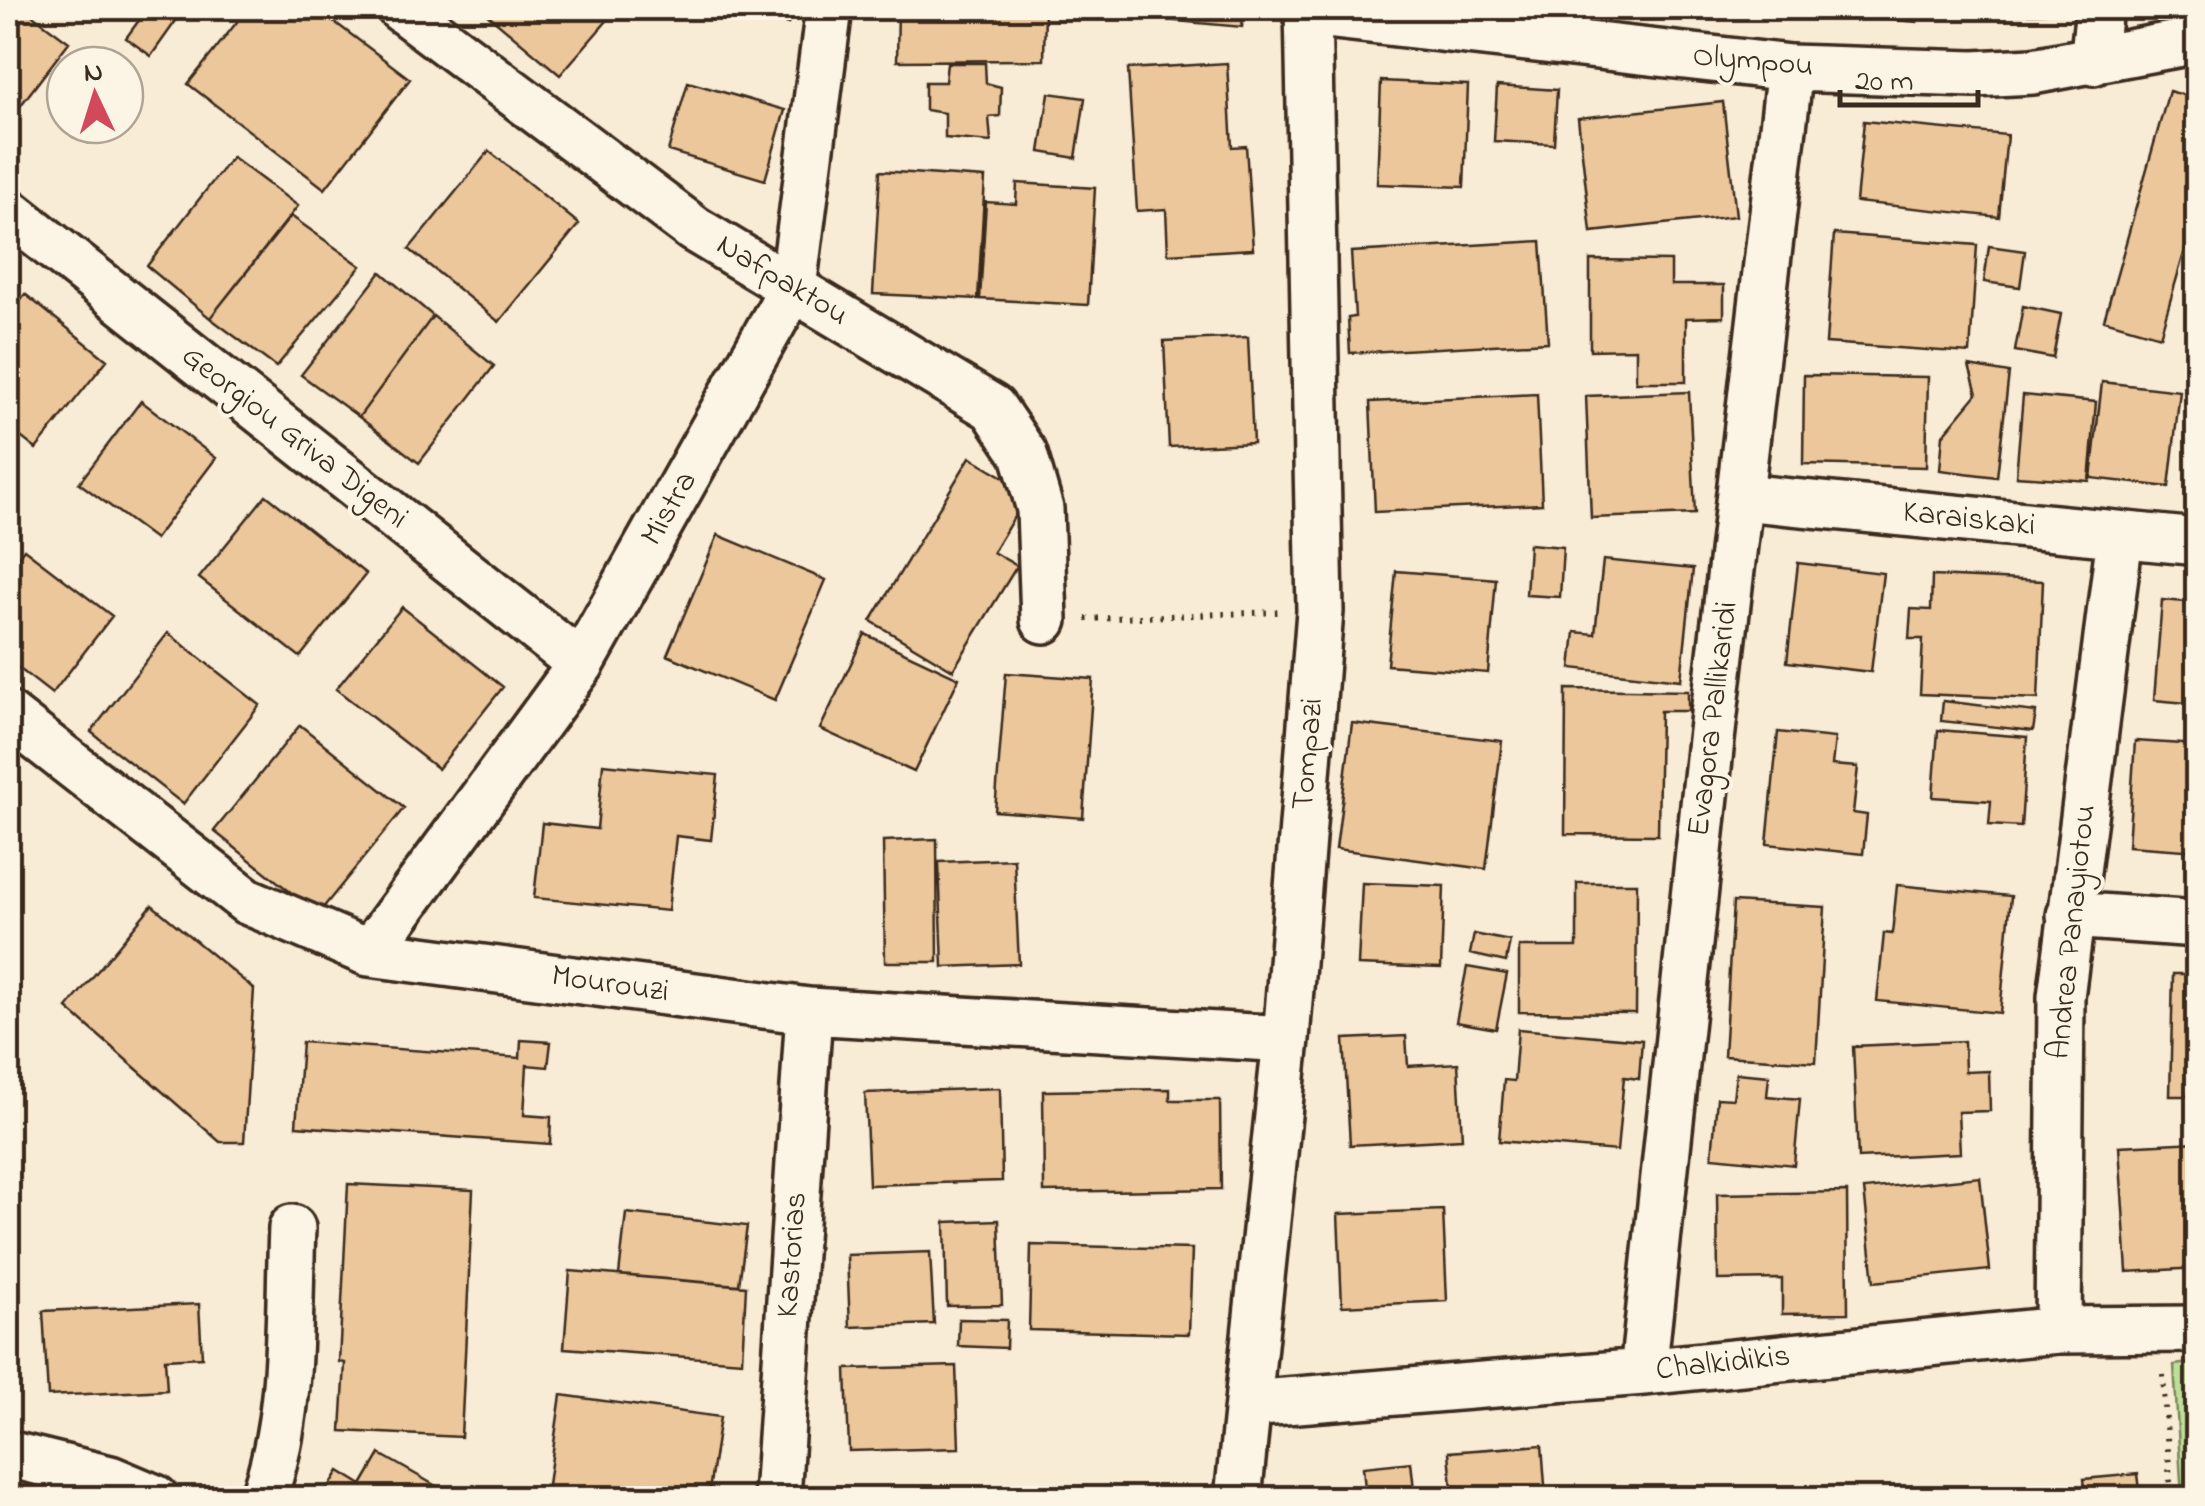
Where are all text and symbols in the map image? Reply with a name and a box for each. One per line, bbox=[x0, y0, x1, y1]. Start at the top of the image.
street label: Olympou bbox=[1691, 33, 1815, 91]
north arrow bbox=[45, 45, 145, 145]
scale bar bbox=[1840, 45, 1978, 107]
text: N bbox=[83, 52, 104, 95]
text: 20 m bbox=[1855, 61, 1914, 105]
street label: Nafpaktou bbox=[707, 223, 857, 339]
street label: Georgiou Griva Digeni bbox=[170, 334, 418, 542]
street label: Mistra bbox=[630, 463, 710, 555]
street label: Karaiskaki bbox=[1900, 490, 2038, 550]
street label: Evagora Pallikaridi bbox=[1676, 599, 1752, 839]
street label: Tompazi bbox=[1281, 696, 1337, 812]
street label: Andrea Panayiotou bbox=[2036, 802, 2110, 1062]
street label: Mourouzi bbox=[548, 954, 672, 1016]
street label: Kastorias bbox=[765, 1191, 821, 1319]
street label: Chalkidikis bbox=[1653, 1334, 1793, 1394]

